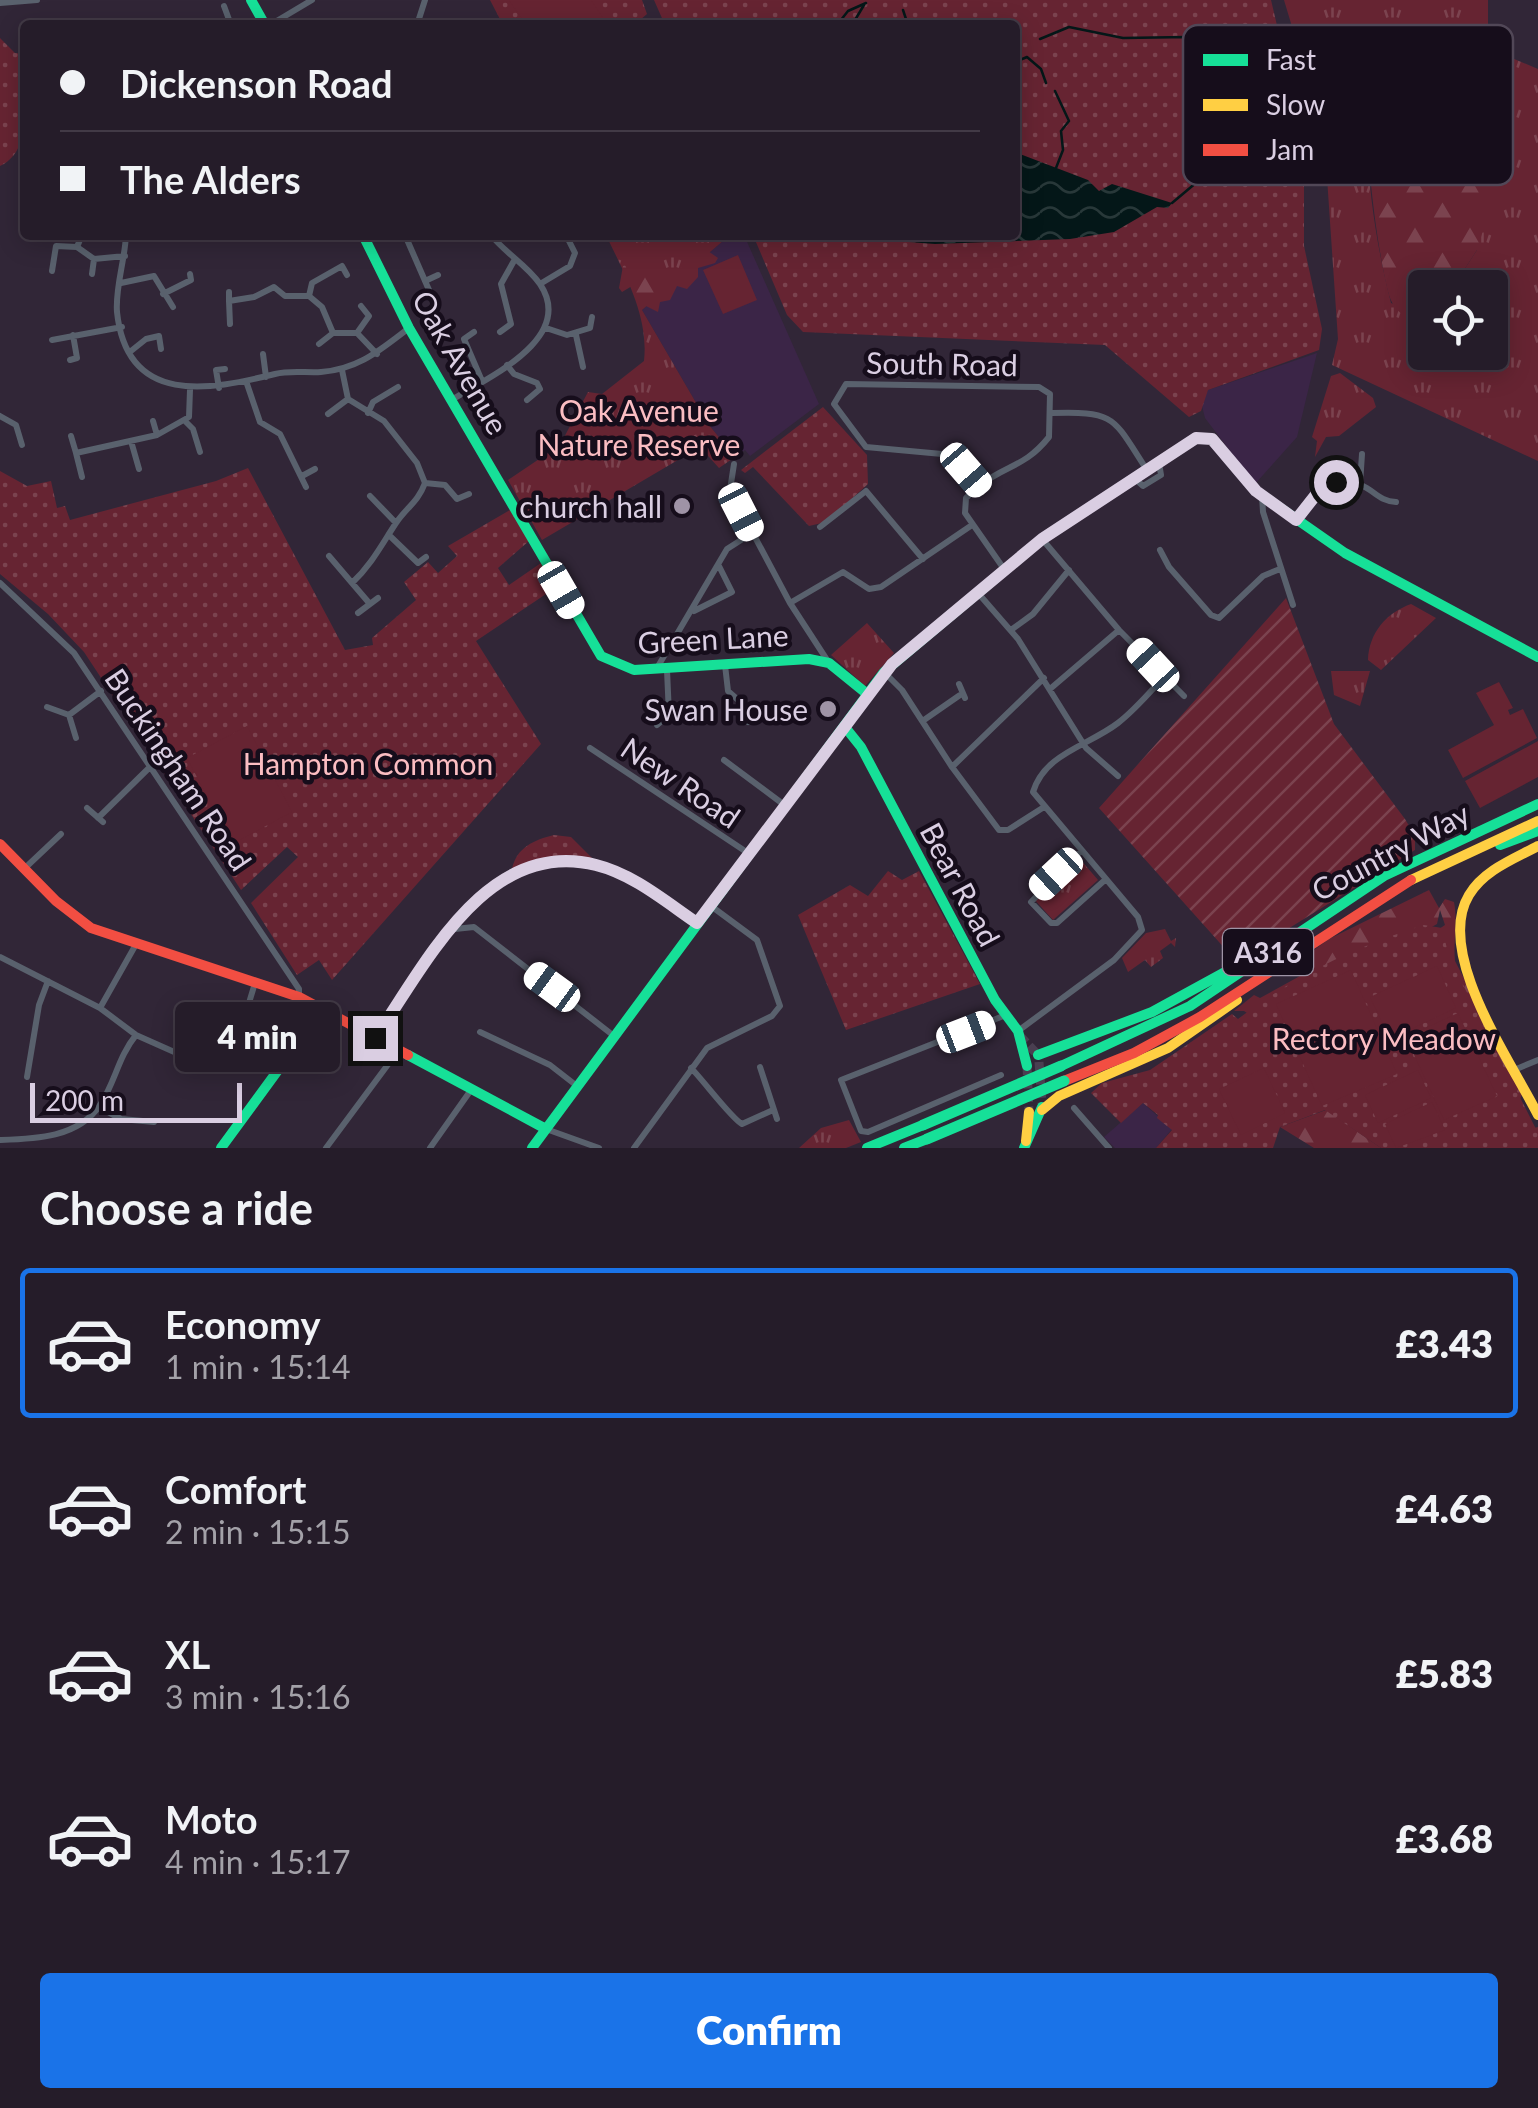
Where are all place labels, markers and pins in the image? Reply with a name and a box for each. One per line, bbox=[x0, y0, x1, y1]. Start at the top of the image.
place label: church hall bbox=[519, 488, 662, 524]
marker: church hall bbox=[671, 495, 693, 517]
place label: Swan House bbox=[645, 691, 808, 727]
marker: Swan House bbox=[817, 698, 839, 720]

